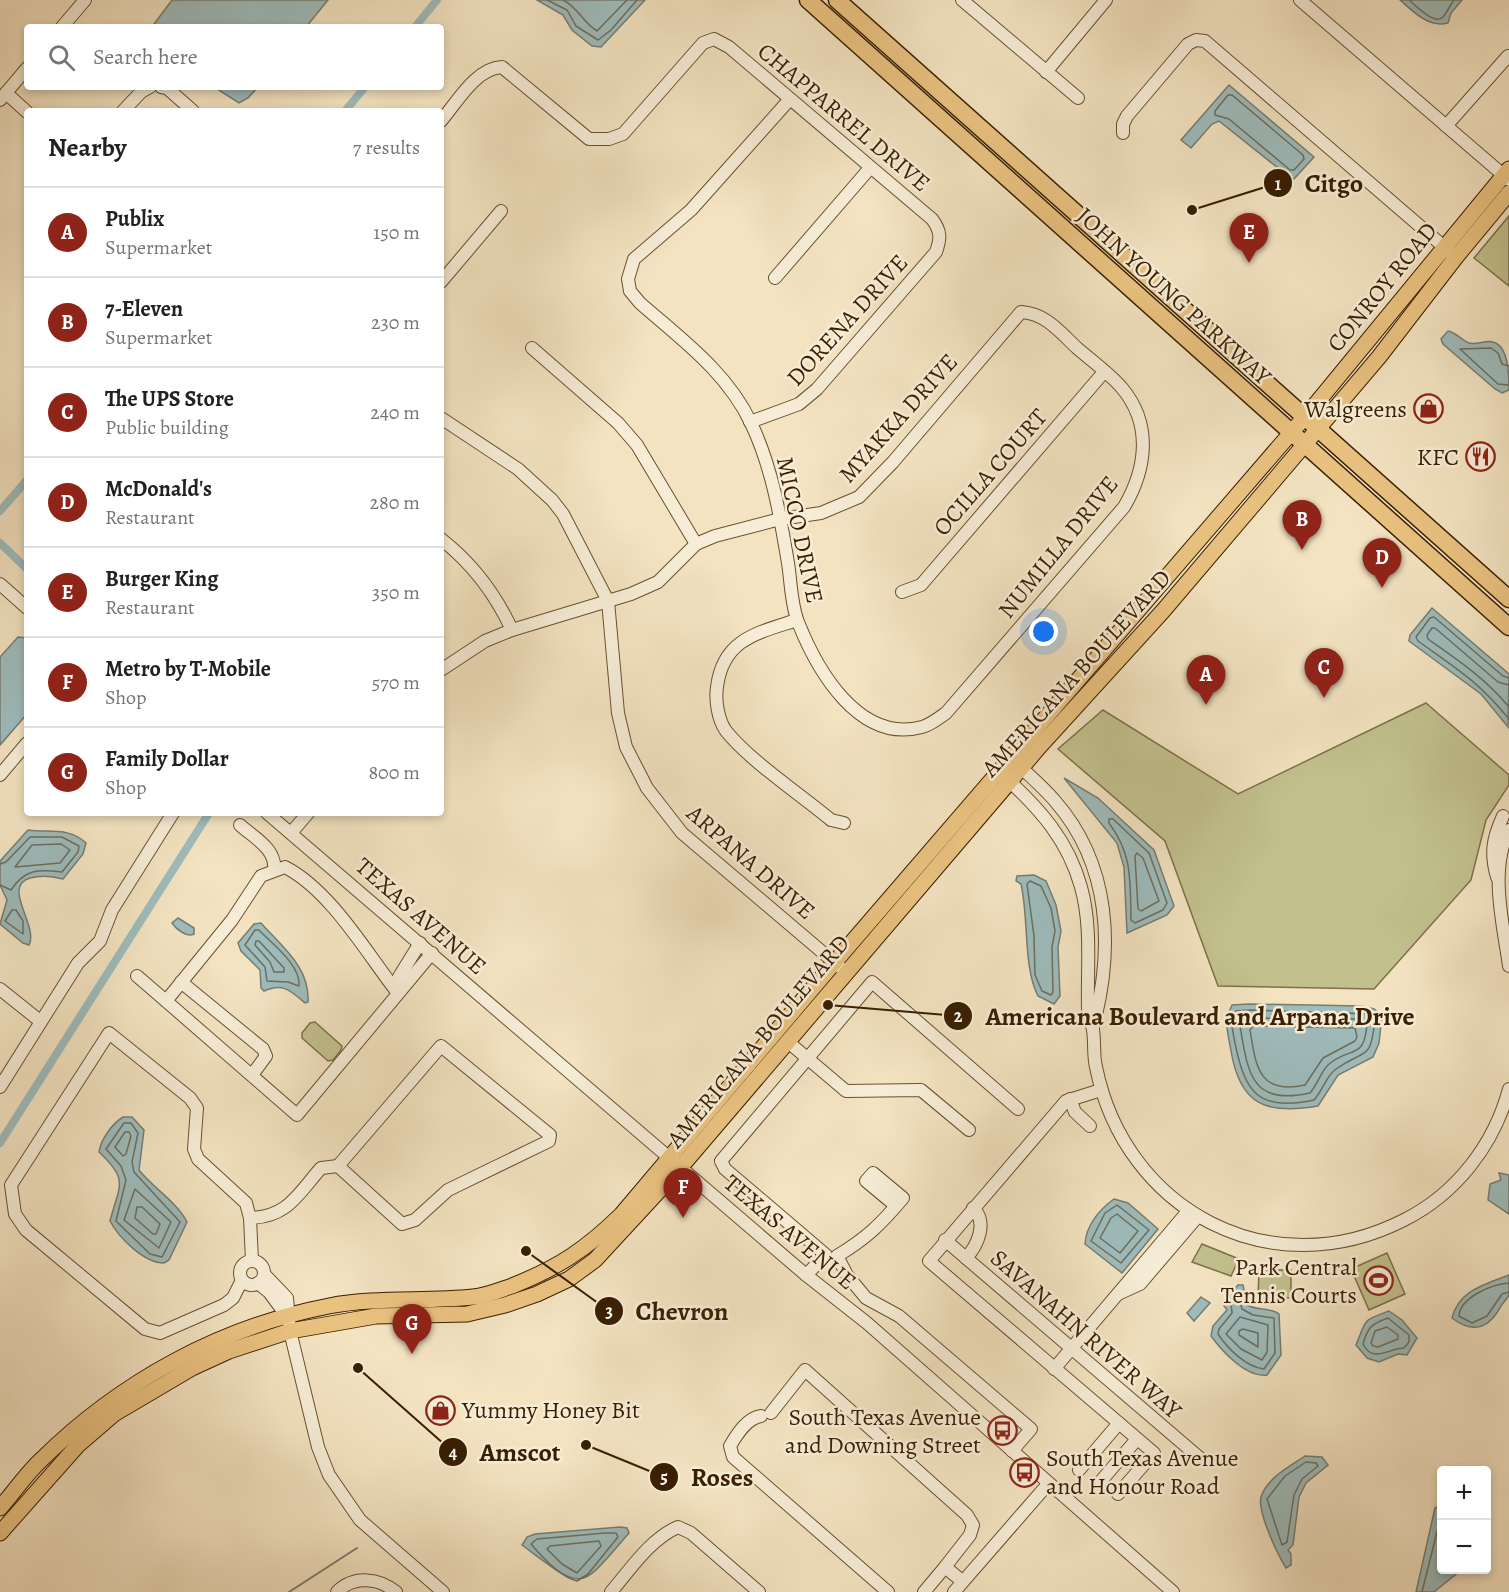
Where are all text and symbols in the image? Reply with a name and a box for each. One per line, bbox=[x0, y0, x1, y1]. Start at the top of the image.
search box bbox=[24, 24, 444, 90]
street label: CHAPPARREL DRIVE bbox=[751, 35, 937, 199]
icon: search bbox=[45, 41, 78, 74]
text: Search here bbox=[93, 42, 198, 72]
text: Nearby bbox=[48, 130, 127, 165]
text: 7 results bbox=[353, 134, 420, 161]
callout: Citgo bbox=[1263, 161, 1376, 205]
text: Citgo bbox=[1305, 166, 1363, 201]
text: 1 bbox=[1275, 172, 1282, 196]
street label: JOHN YOUNG PARKWAY bbox=[1070, 200, 1279, 393]
text: Publix bbox=[105, 204, 164, 234]
pin: E bbox=[1230, 214, 1268, 263]
street label: CONROY ROAD bbox=[1320, 215, 1444, 359]
text: A bbox=[61, 219, 74, 246]
text: 150 m bbox=[373, 219, 420, 246]
text: Supermarket bbox=[105, 234, 212, 261]
street label: DORENA DRIVE bbox=[779, 247, 915, 393]
text: 7-Eleven bbox=[105, 294, 183, 324]
text: B bbox=[61, 309, 74, 336]
text: 230 m bbox=[371, 309, 420, 336]
text: Supermarket bbox=[105, 324, 212, 351]
street label: MYAKKA DRIVE bbox=[831, 347, 965, 489]
text: The UPS Store bbox=[105, 384, 234, 414]
place label: Walgreens bbox=[1303, 393, 1407, 425]
shop icon: Walgreens bbox=[1412, 393, 1444, 425]
text: C bbox=[61, 399, 74, 426]
text: 240 m bbox=[370, 399, 420, 426]
street label: OCILLA COURT bbox=[926, 402, 1054, 542]
text: Public building bbox=[105, 414, 229, 441]
place label: KFC bbox=[1417, 441, 1459, 473]
restaurant icon: KFC bbox=[1464, 441, 1496, 473]
street label: MICCO DRIVE bbox=[769, 454, 831, 606]
street label: NUMILLA DRIVE bbox=[991, 469, 1125, 625]
text: McDonald's bbox=[105, 474, 212, 504]
text: D bbox=[61, 489, 74, 516]
text: 280 m bbox=[370, 489, 420, 516]
pin: B bbox=[1282, 500, 1322, 550]
text: Restaurant bbox=[105, 504, 195, 531]
pin: D bbox=[1362, 538, 1402, 588]
street label: AMERICANA BOULEVARD bbox=[973, 562, 1178, 784]
text: Burger King bbox=[105, 564, 218, 594]
text: E bbox=[62, 579, 73, 606]
text: 350 m bbox=[372, 579, 420, 606]
text: Restaurant bbox=[105, 594, 195, 621]
your location bbox=[1029, 617, 1058, 646]
pin: C bbox=[1304, 648, 1344, 698]
text: Metro by T-Mobile bbox=[105, 654, 271, 684]
pin: A bbox=[1186, 656, 1226, 705]
text: F bbox=[62, 669, 73, 696]
text: 570 m bbox=[372, 669, 420, 696]
text: Shop bbox=[105, 684, 147, 711]
text: Family Dollar bbox=[105, 744, 229, 774]
text: G bbox=[61, 759, 74, 786]
text: 800 m bbox=[368, 759, 420, 786]
text: Shop bbox=[105, 774, 147, 801]
street label: ARPANA DRIVE bbox=[679, 797, 822, 927]
street label: TEXAS AVENUE bbox=[349, 850, 493, 982]
street label: AMERICANA BOULEVARD bbox=[659, 928, 857, 1155]
callout: Americana Boulevard and Arpana Drive bbox=[943, 994, 1426, 1038]
text: Americana Boulevard and Arpana Drive bbox=[984, 999, 1415, 1034]
text: 2 bbox=[954, 1004, 963, 1028]
street label: TEXAS AVENUE bbox=[717, 1167, 863, 1297]
pin: F bbox=[664, 1168, 702, 1218]
street label: SAVANAHN RIVER WAY bbox=[984, 1242, 1189, 1427]
place label: Park Central Tennis Courts bbox=[1221, 1251, 1357, 1311]
sports icon: Park Central Tennis Courts bbox=[1362, 1265, 1394, 1297]
callout: Chevron bbox=[594, 1289, 740, 1333]
text: Chevron bbox=[636, 1294, 729, 1329]
text: 3 bbox=[605, 1299, 613, 1323]
pin: G bbox=[392, 1304, 432, 1354]
shop icon: Yummy Honey Bit bbox=[425, 1394, 457, 1426]
place label: Yummy Honey Bit bbox=[461, 1394, 640, 1426]
place label: South Texas Avenue and Downing Street bbox=[785, 1401, 981, 1461]
bus stop icon: South Texas Avenue and Downing Street bbox=[986, 1415, 1018, 1447]
callout: Amscot bbox=[438, 1430, 573, 1474]
text: Amscot bbox=[479, 1435, 561, 1470]
text: 4 bbox=[449, 1440, 458, 1464]
place label: South Texas Avenue and Honour Road bbox=[1046, 1442, 1239, 1502]
callout: Roses bbox=[649, 1455, 766, 1499]
bus stop icon: South Texas Avenue and Honour Road bbox=[1009, 1456, 1041, 1488]
text: Roses bbox=[691, 1460, 753, 1495]
text: 5 bbox=[660, 1465, 668, 1489]
map controls bbox=[1437, 1466, 1491, 1574]
button: + bbox=[1437, 1466, 1491, 1520]
button: − bbox=[1437, 1520, 1491, 1574]

